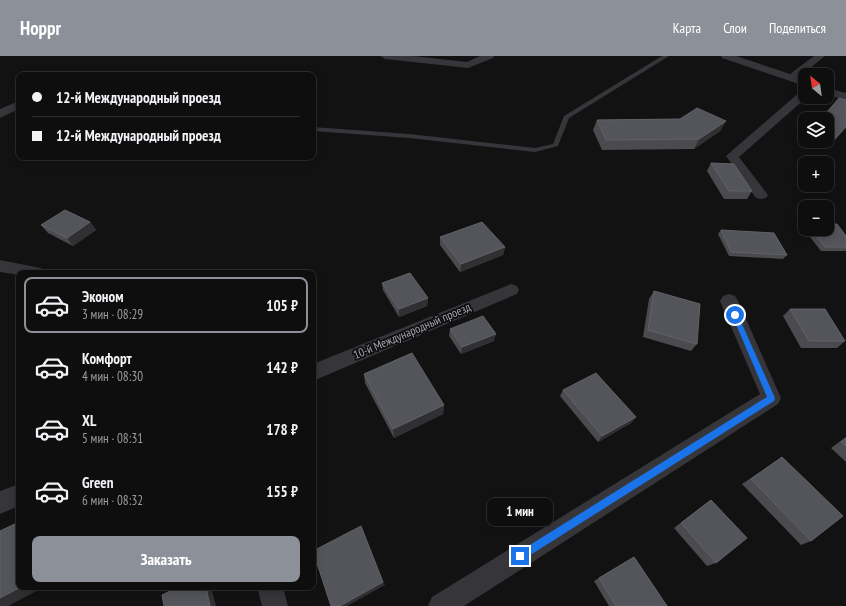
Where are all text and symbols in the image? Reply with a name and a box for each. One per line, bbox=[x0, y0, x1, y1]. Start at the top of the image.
text: Hoppr bbox=[20, 16, 61, 40]
text: Карта bbox=[673, 19, 701, 37]
text: Слои bbox=[723, 19, 747, 37]
text: Поделиться bbox=[769, 19, 826, 37]
north arrow bbox=[798, 68, 834, 104]
map controls bbox=[798, 68, 834, 236]
text: 12-й Международный проезд bbox=[56, 88, 221, 107]
button: layers bbox=[798, 112, 834, 148]
text: 12-й Международный проезд bbox=[56, 126, 221, 145]
button: + bbox=[798, 156, 834, 192]
button: − bbox=[798, 200, 834, 236]
icon: car bbox=[34, 287, 70, 323]
text: Эконом bbox=[82, 287, 123, 306]
text: 105 ₽ bbox=[266, 296, 298, 315]
street label: 10-й Международный проезд bbox=[351, 299, 474, 362]
text: 3 мин · 08:29 bbox=[82, 306, 143, 323]
route start bbox=[726, 306, 744, 324]
icon: car bbox=[34, 349, 70, 385]
text: Комфорт bbox=[82, 349, 132, 368]
text: 142 ₽ bbox=[266, 358, 298, 377]
text: 4 мин · 08:30 bbox=[82, 368, 143, 385]
icon: car bbox=[34, 411, 70, 447]
text: XL bbox=[82, 411, 96, 430]
text: 178 ₽ bbox=[266, 420, 298, 439]
text: 5 мин · 08:31 bbox=[82, 430, 143, 447]
icon: car bbox=[34, 473, 70, 509]
text: Green bbox=[82, 473, 114, 492]
text: 155 ₽ bbox=[266, 482, 298, 501]
text: 6 мин · 08:32 bbox=[82, 492, 143, 509]
callout: 1 мин bbox=[487, 498, 553, 526]
text: 1 мин bbox=[506, 503, 534, 520]
button: Заказать bbox=[32, 536, 300, 582]
route end bbox=[511, 547, 529, 565]

